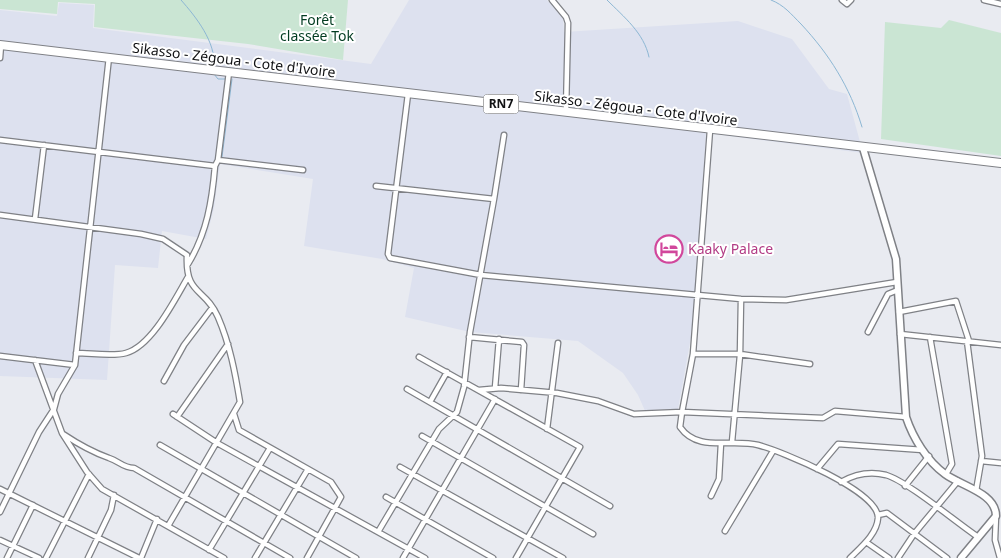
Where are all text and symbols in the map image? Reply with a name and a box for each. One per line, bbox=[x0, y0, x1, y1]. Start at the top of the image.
park label: Forêt classée Tok bbox=[280, 10, 354, 45]
street label: Sikasso - Zégoua - Cote d'Ivoire bbox=[131, 38, 337, 81]
street label: Sikasso - Zégoua - Cote d'Ivoire bbox=[533, 86, 739, 129]
road number: RN7 bbox=[484, 95, 518, 114]
hotel icon: Kaaky Palace bbox=[654, 234, 684, 264]
place label: Kaaky Palace bbox=[688, 239, 773, 258]

